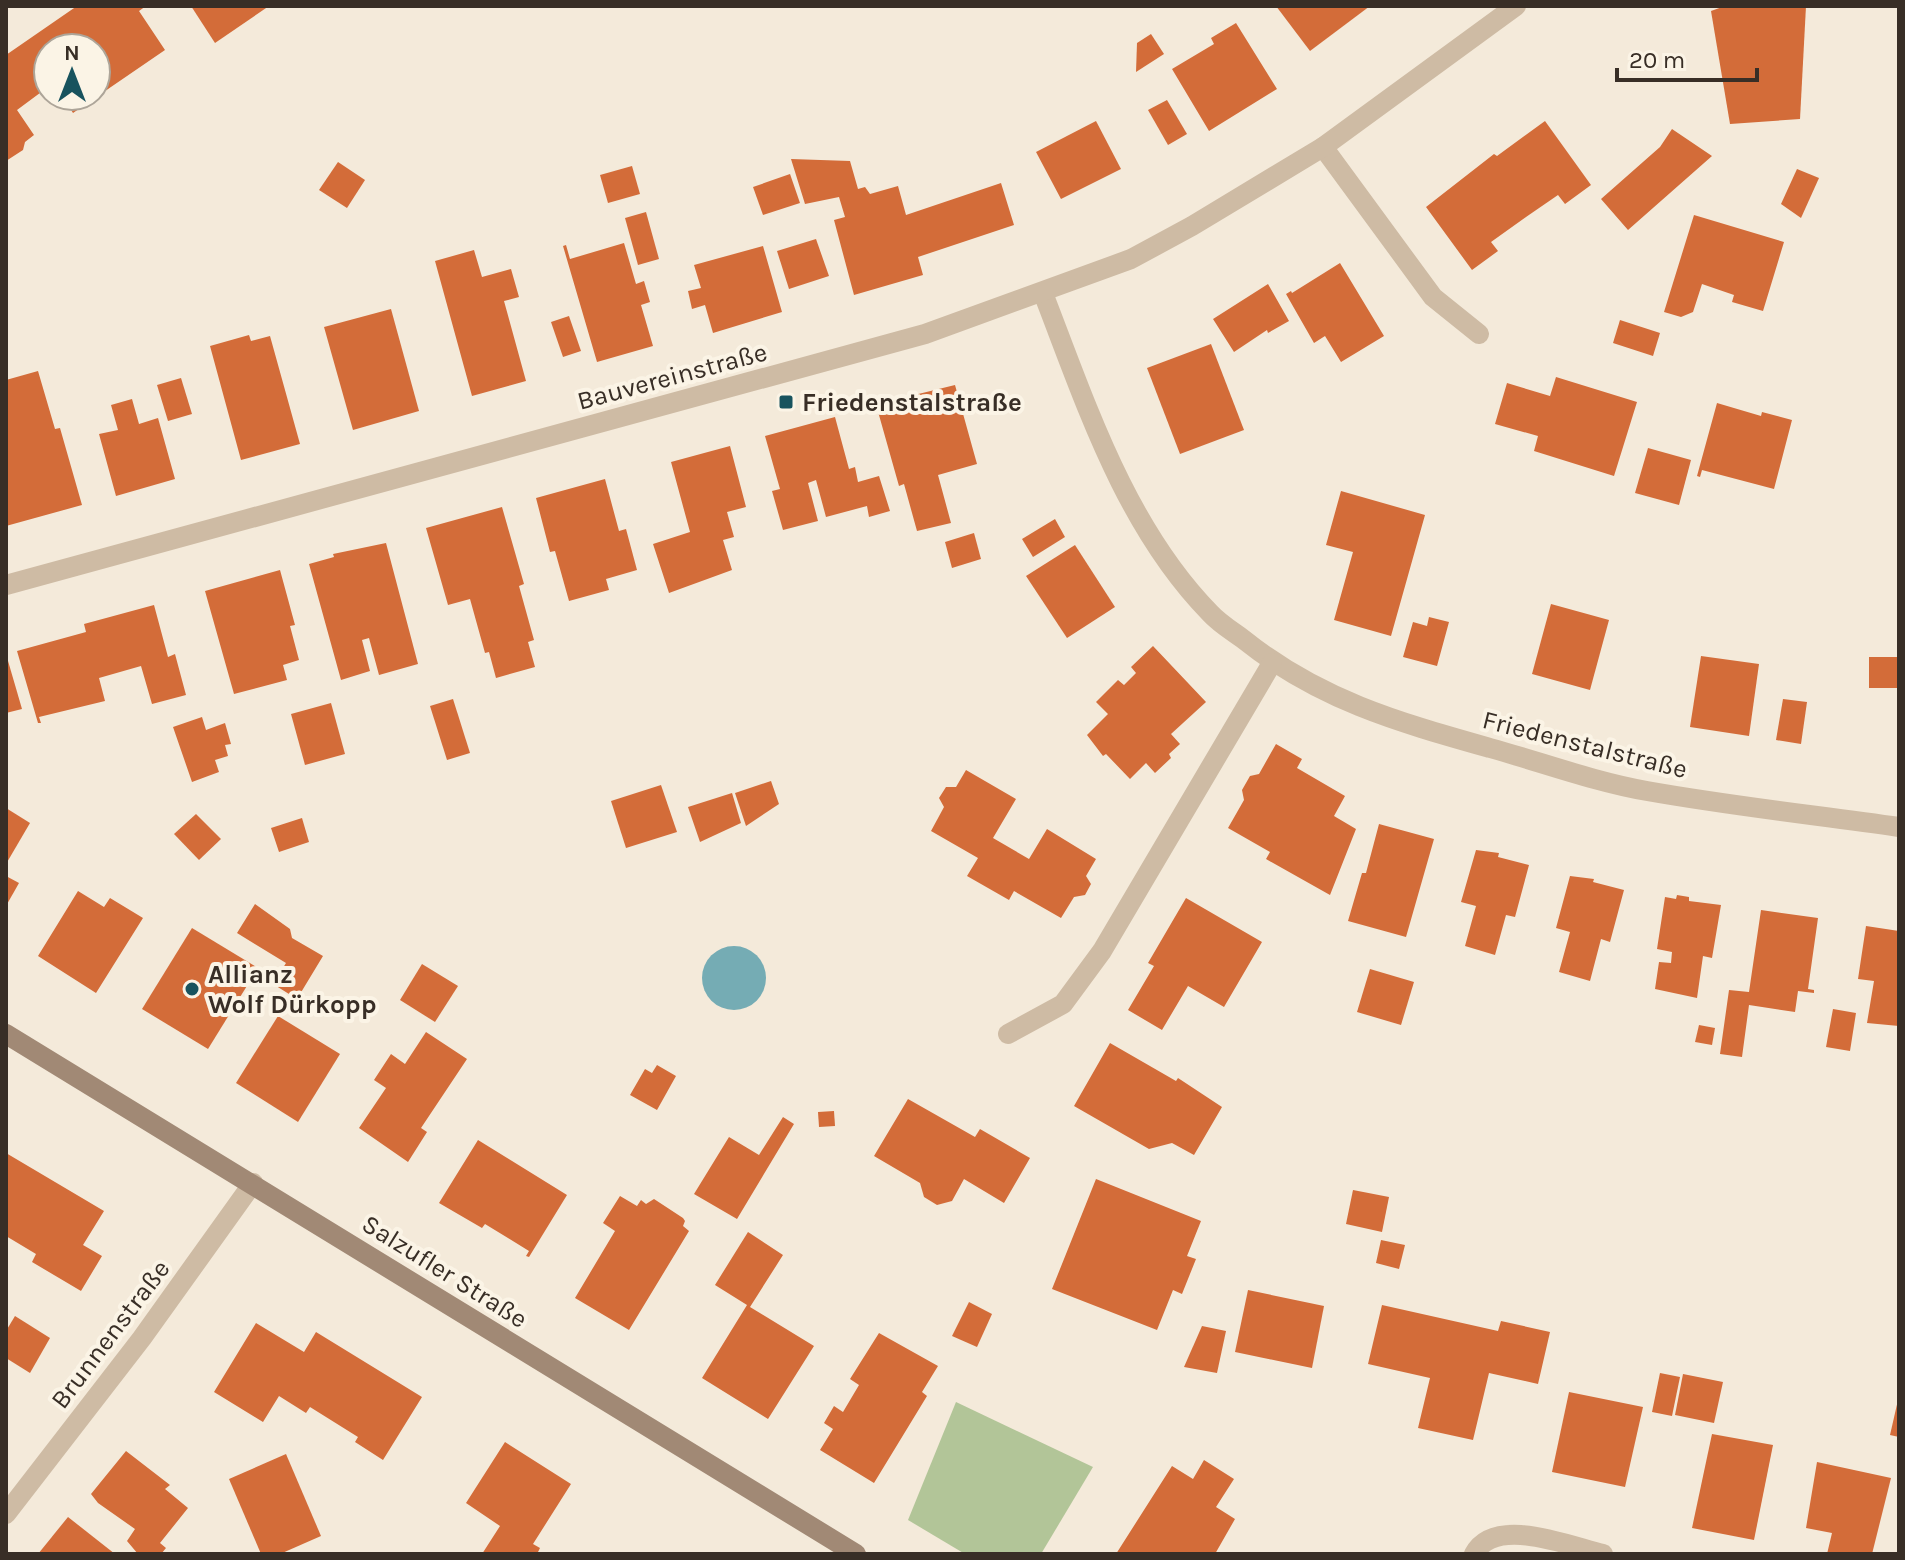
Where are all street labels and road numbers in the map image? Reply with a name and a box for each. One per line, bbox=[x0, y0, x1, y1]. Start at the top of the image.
street label: Bauvereinstraße bbox=[574, 336, 770, 417]
street label: Friedenstalstraße bbox=[1479, 704, 1691, 785]
street label: Salzufler Straße bbox=[356, 1208, 533, 1335]
street label: Brunnenstraße bbox=[44, 1254, 176, 1415]

